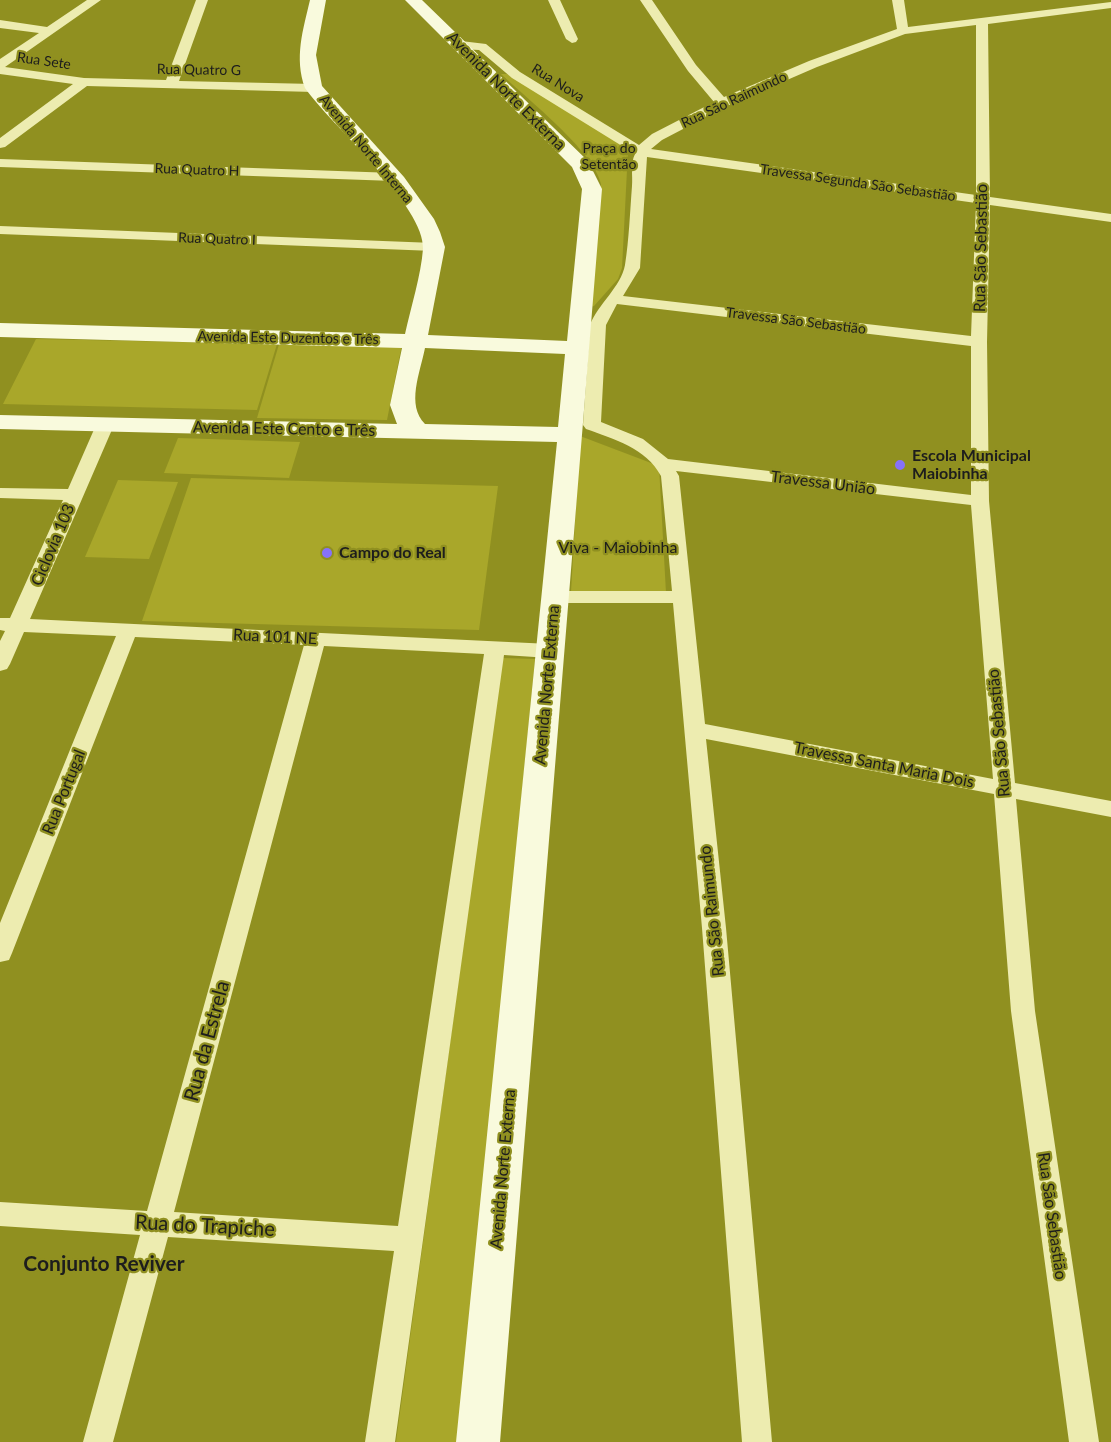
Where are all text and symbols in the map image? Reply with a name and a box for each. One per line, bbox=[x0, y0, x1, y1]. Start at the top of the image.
street label: Avenida Norte Externa bbox=[443, 28, 569, 154]
street label: Rua Sete bbox=[16, 49, 72, 73]
street label: Rua Nova bbox=[529, 60, 587, 106]
street label: Rua Quatro G bbox=[157, 61, 241, 79]
street label: Rua São Raimundo bbox=[678, 68, 790, 132]
street label: Avenida Norte Interna bbox=[316, 91, 416, 207]
park label: Praça do Setentão bbox=[582, 140, 636, 172]
street label: Rua Quatro H bbox=[154, 160, 240, 180]
street label: Travessa Segunda São Sebastião bbox=[759, 161, 957, 205]
street label: Rua São Sebastião bbox=[970, 184, 992, 312]
street label: Rua Quatro I bbox=[178, 229, 256, 249]
street label: Travessa São Sebastião bbox=[725, 304, 867, 338]
street label: Avenida Este Duzentos e Três bbox=[197, 328, 379, 348]
street label: Avenida Este Cento e Três bbox=[193, 418, 375, 440]
place label: Escola Municipal Maiobinha bbox=[912, 446, 1031, 484]
marker: Escola Municipal Maiobinha bbox=[893, 458, 907, 472]
street label: Travessa União bbox=[770, 467, 876, 499]
street label: Ciclovia 103 bbox=[27, 501, 79, 589]
park label: Viva - Maiobinha bbox=[559, 538, 677, 558]
place label: Campo do Real bbox=[339, 543, 446, 563]
marker: Campo do Real bbox=[320, 546, 334, 560]
street label: Avenida Norte Externa bbox=[530, 605, 564, 765]
street label: Rua 101 NE bbox=[233, 625, 317, 649]
street label: Rua São Sebastião bbox=[984, 668, 1014, 798]
street label: Travessa Santa Maria Dois bbox=[792, 738, 976, 792]
street label: Rua Portugal bbox=[38, 747, 90, 837]
street label: Rua São Raimundo bbox=[696, 845, 728, 977]
street label: Rua da Estrela bbox=[179, 978, 235, 1104]
street label: Avenida Norte Externa bbox=[486, 1089, 520, 1249]
street label: Rua São Sebastião bbox=[1034, 1151, 1070, 1281]
street label: Rua do Trapiche bbox=[134, 1210, 276, 1242]
district label: Conjunto Reviver bbox=[23, 1251, 185, 1277]

